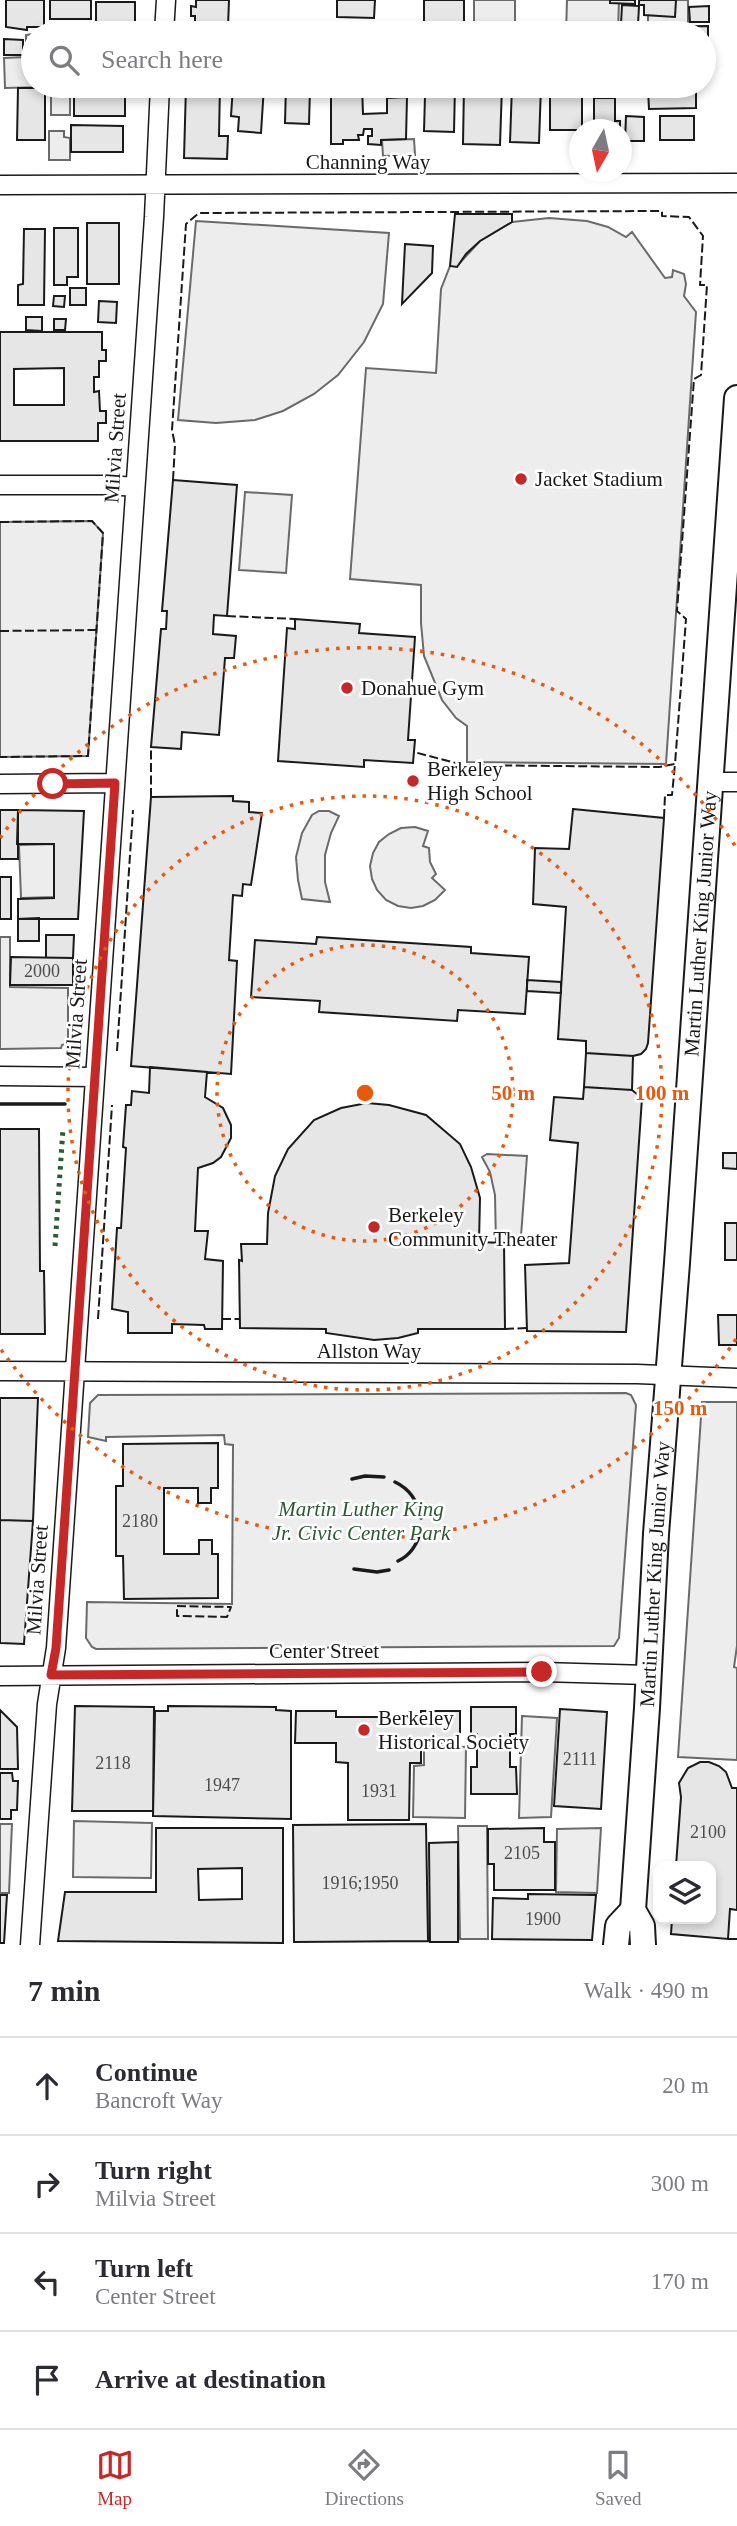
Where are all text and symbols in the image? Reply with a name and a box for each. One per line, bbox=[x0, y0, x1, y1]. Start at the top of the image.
search box bbox=[21, 21, 716, 98]
icon: search bbox=[45, 41, 83, 79]
text: Search here bbox=[101, 45, 223, 74]
north arrow bbox=[569, 119, 632, 182]
street label: Channing Way bbox=[306, 150, 431, 174]
street label: Milvia Street bbox=[99, 392, 131, 504]
place label: Jacket Stadium bbox=[535, 467, 663, 491]
marker: Jacket Stadium bbox=[513, 471, 529, 487]
place label: Donahue Gym bbox=[361, 676, 484, 700]
marker: Donahue Gym bbox=[339, 680, 355, 696]
place label: Berkeley High School bbox=[427, 757, 533, 805]
route start bbox=[37, 768, 68, 799]
marker: Berkeley High School bbox=[405, 773, 421, 789]
street label: Martin Luther King Junior Way bbox=[679, 790, 722, 1057]
street label: Milvia Street bbox=[60, 958, 92, 1070]
house number: 2000 bbox=[24, 961, 60, 981]
centre of rings bbox=[353, 1081, 377, 1105]
text: 50 m bbox=[491, 1081, 535, 1105]
text: 100 m bbox=[635, 1081, 690, 1105]
place label: Berkeley Community Theater bbox=[388, 1203, 557, 1251]
marker: Berkeley Community Theater bbox=[366, 1219, 382, 1235]
street label: Allston Way bbox=[317, 1339, 422, 1363]
text: 150 m bbox=[653, 1396, 708, 1420]
street label: Martin Luther King Junior Way bbox=[635, 1440, 675, 1708]
park label: Martin Luther King Jr. Civic Center Park bbox=[272, 1497, 451, 1545]
house number: 2180 bbox=[122, 1511, 158, 1531]
street label: Milvia Street bbox=[21, 1524, 53, 1636]
street label: Center Street bbox=[269, 1639, 379, 1663]
route end bbox=[526, 1656, 557, 1687]
place label: Berkeley Historical Society bbox=[378, 1706, 530, 1754]
marker: Berkeley Historical Society bbox=[356, 1722, 372, 1738]
house number: 2111 bbox=[563, 1749, 597, 1769]
house number: 2118 bbox=[95, 1753, 131, 1773]
house number: 1947 bbox=[204, 1775, 240, 1795]
house number: 1931 bbox=[361, 1781, 397, 1801]
house number: 2100 bbox=[690, 1822, 726, 1842]
house number: 2105 bbox=[504, 1843, 540, 1863]
map controls bbox=[653, 1861, 716, 1924]
button: layers bbox=[653, 1861, 716, 1924]
house number: 1916;1950 bbox=[321, 1873, 399, 1893]
house number: 1900 bbox=[525, 1909, 561, 1929]
text: 7 min bbox=[28, 1974, 101, 2007]
text: Walk · 490 m bbox=[584, 1978, 709, 2003]
text: Continue bbox=[95, 2058, 198, 2087]
icon: ahead bbox=[28, 2067, 66, 2105]
text: 20 m bbox=[662, 2073, 709, 2098]
text: Bancroft Way bbox=[95, 2088, 222, 2113]
text: Turn right bbox=[95, 2156, 212, 2185]
icon: right bbox=[28, 2165, 66, 2203]
text: 300 m bbox=[651, 2171, 709, 2196]
text: Milvia Street bbox=[95, 2186, 216, 2211]
text: Turn left bbox=[95, 2254, 193, 2283]
icon: left bbox=[28, 2263, 66, 2301]
text: 170 m bbox=[651, 2269, 709, 2294]
text: Center Street bbox=[95, 2284, 216, 2309]
icon: arrive bbox=[28, 2361, 66, 2399]
text: Arrive at destination bbox=[95, 2365, 326, 2394]
tab: Map bbox=[96, 2446, 134, 2510]
tab: Directions bbox=[325, 2446, 404, 2510]
tab: Saved bbox=[595, 2446, 641, 2510]

